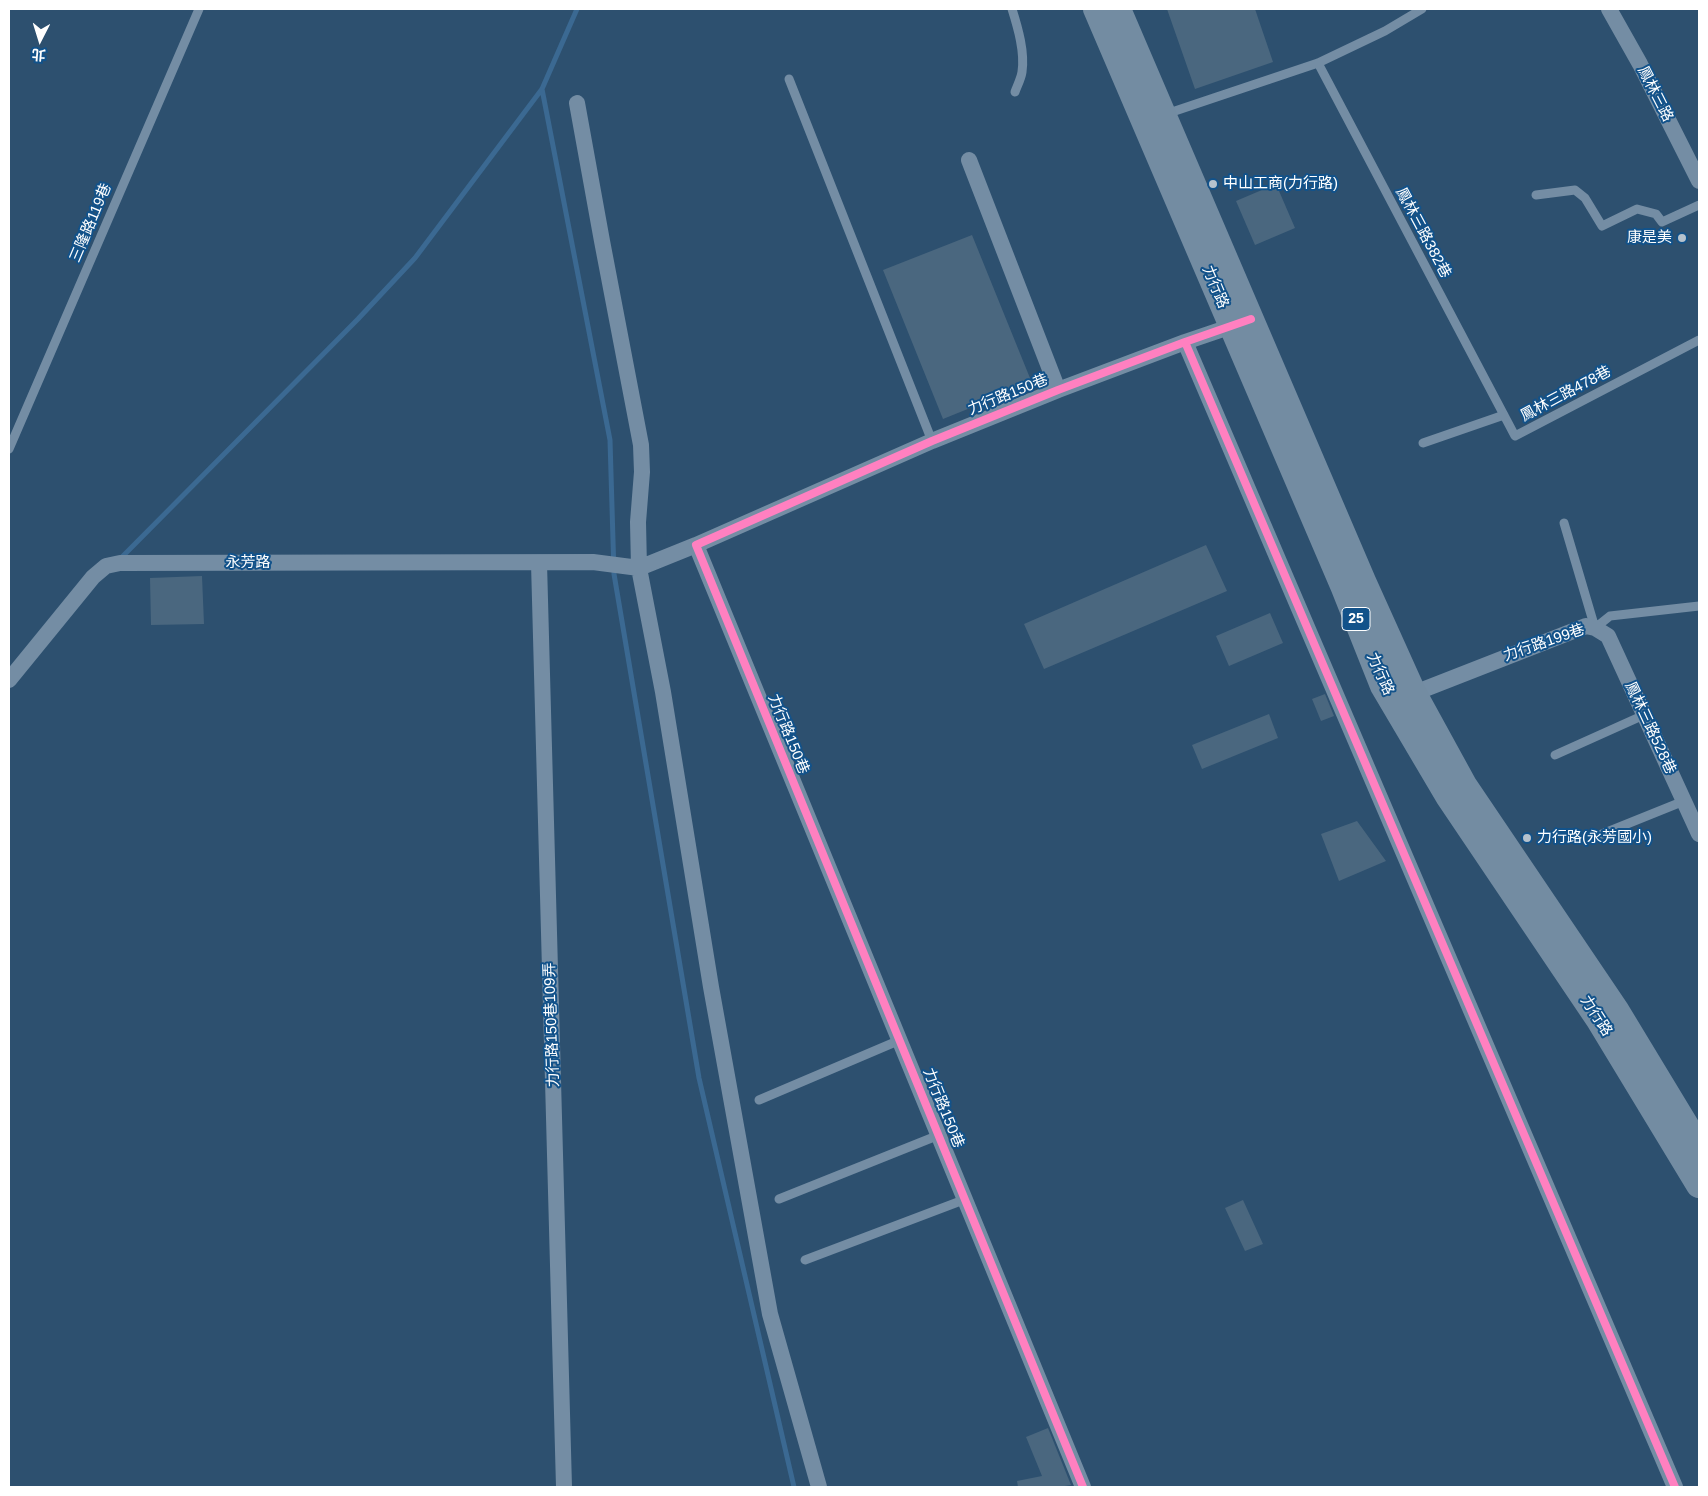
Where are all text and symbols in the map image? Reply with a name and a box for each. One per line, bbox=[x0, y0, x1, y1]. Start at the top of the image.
north arrow bbox=[15, 15, 65, 65]
text: 北 bbox=[31, 46, 46, 64]
street label: 鳳林三路 bbox=[1633, 63, 1677, 125]
place label: 中山工商(力行路) bbox=[1223, 175, 1338, 193]
marker: 中山工商(力行路) bbox=[1207, 178, 1219, 190]
street label: 三隆路119巷 bbox=[66, 181, 116, 265]
street label: 鳳林三路382巷 bbox=[1392, 185, 1454, 281]
place label: 康是美 bbox=[1627, 229, 1672, 247]
marker: 康是美 bbox=[1676, 232, 1688, 244]
street label: 力行路 bbox=[1198, 263, 1232, 311]
street label: 鳳林三路478巷 bbox=[1518, 363, 1614, 425]
street label: 力行路150巷 bbox=[965, 371, 1051, 419]
street label: 永芳路 bbox=[226, 554, 270, 572]
road number: 25 bbox=[1342, 608, 1370, 630]
street label: 力行路199巷 bbox=[1501, 621, 1587, 665]
street label: 力行路 bbox=[1363, 650, 1397, 698]
street label: 鳳林三路528巷 bbox=[1621, 679, 1679, 777]
street label: 力行路150巷 bbox=[764, 691, 812, 777]
place label: 力行路(永芳國小) bbox=[1537, 829, 1652, 847]
marker: 力行路(永芳國小) bbox=[1521, 832, 1533, 844]
street label: 力行路150巷109弄 bbox=[541, 962, 563, 1088]
street label: 力行路 bbox=[1576, 992, 1616, 1040]
street label: 力行路150巷 bbox=[919, 1065, 967, 1151]

